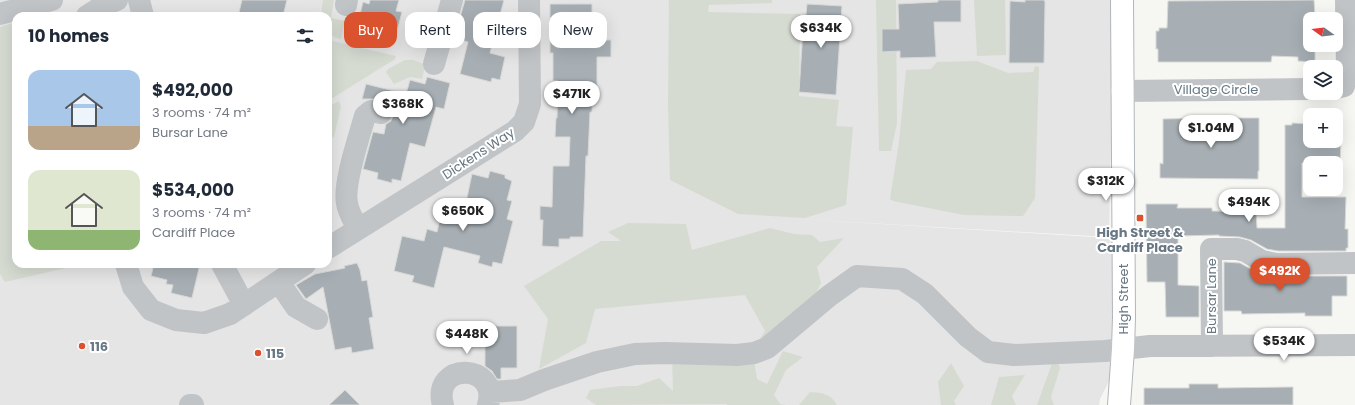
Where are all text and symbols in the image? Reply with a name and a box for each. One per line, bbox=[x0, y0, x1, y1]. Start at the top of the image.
chip: Buy bbox=[344, 12, 397, 48]
chip: Rent bbox=[405, 12, 465, 48]
chip: Filters bbox=[473, 12, 541, 48]
chip: New bbox=[549, 12, 607, 48]
north arrow bbox=[1303, 12, 1343, 52]
map controls bbox=[1303, 12, 1343, 196]
pin: $634K bbox=[793, 15, 849, 49]
text: $634K bbox=[800, 18, 842, 37]
text: 10 homes bbox=[28, 24, 109, 48]
icon: filters bbox=[294, 25, 316, 47]
button: layers bbox=[1303, 60, 1343, 100]
text: $492,000 bbox=[152, 78, 233, 102]
street label: Village Circle bbox=[1174, 80, 1258, 99]
pin: $471K bbox=[544, 81, 600, 115]
text: $471K bbox=[553, 84, 591, 103]
icon: home bbox=[60, 86, 108, 134]
pin: $368K bbox=[375, 91, 431, 125]
text: $368K bbox=[382, 94, 424, 113]
text: 3 rooms · 74 m² bbox=[152, 103, 251, 122]
button: + bbox=[1303, 108, 1343, 148]
pin: $1.04M bbox=[1178, 115, 1244, 149]
text: $1.04M bbox=[1188, 118, 1234, 137]
text: Bursar Lane bbox=[152, 123, 228, 142]
street label: Dickens Way bbox=[439, 123, 519, 184]
button: − bbox=[1303, 156, 1343, 196]
pin: $312K bbox=[1078, 168, 1134, 202]
text: $312K bbox=[1087, 171, 1125, 190]
text: $534,000 bbox=[152, 178, 234, 202]
icon: home bbox=[60, 186, 108, 234]
pin: $494K bbox=[1221, 189, 1277, 223]
text: $494K bbox=[1227, 192, 1271, 211]
pin: $650K bbox=[435, 198, 491, 232]
text: $650K bbox=[442, 201, 484, 220]
text: 3 rooms · 74 m² bbox=[152, 203, 251, 222]
marker: High Street & Cardiff Place bbox=[1135, 213, 1145, 223]
text: Cardiff Place bbox=[152, 223, 235, 242]
place label: High Street & Cardiff Place bbox=[1097, 223, 1184, 257]
street label: Bursar Lane bbox=[1202, 258, 1221, 334]
pin: $492K bbox=[1252, 258, 1308, 292]
text: $492K bbox=[1259, 261, 1301, 280]
street label: High Street bbox=[1114, 263, 1133, 334]
pin: $448K bbox=[439, 321, 495, 355]
text: $448K bbox=[445, 324, 489, 343]
pin: $534K bbox=[1256, 328, 1312, 362]
text: $534K bbox=[1263, 331, 1305, 350]
place label: 116 bbox=[90, 337, 108, 356]
marker: 116 bbox=[77, 341, 87, 351]
place label: 115 bbox=[266, 344, 284, 363]
marker: 115 bbox=[253, 348, 263, 358]

